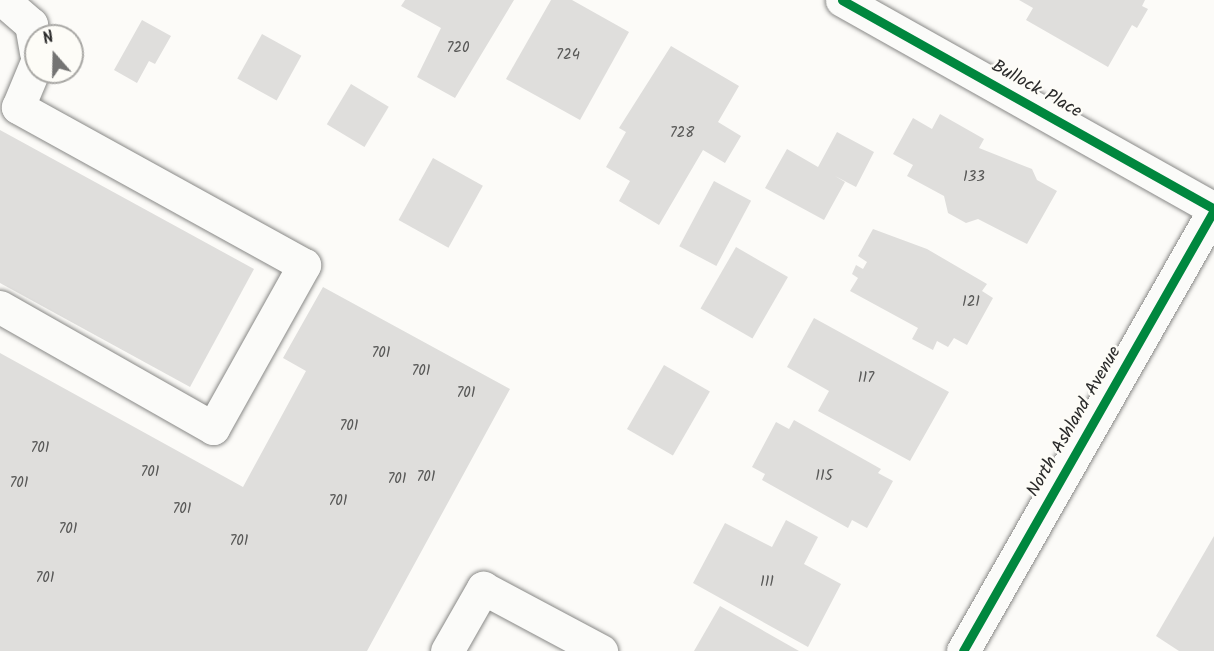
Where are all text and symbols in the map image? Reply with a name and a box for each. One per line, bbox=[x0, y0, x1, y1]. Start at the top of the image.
north arrow bbox=[24, 24, 84, 84]
text: N bbox=[39, 25, 57, 52]
house number: 720 bbox=[446, 40, 470, 58]
house number: 724 bbox=[556, 47, 580, 65]
street label: Bullock Place bbox=[987, 56, 1085, 124]
house number: 728 bbox=[670, 125, 694, 143]
house number: 133 bbox=[963, 169, 985, 187]
house number: 121 bbox=[962, 294, 980, 312]
street label: North Ashland Avenue bbox=[1023, 343, 1127, 501]
house number: 701 bbox=[371, 345, 391, 363]
house number: 701 bbox=[411, 363, 431, 381]
house number: 117 bbox=[858, 370, 874, 388]
house number: 701 bbox=[456, 385, 476, 403]
house number: 701 bbox=[339, 418, 359, 436]
house number: 701 bbox=[30, 440, 50, 458]
house number: 701 bbox=[140, 464, 160, 482]
house number: 115 bbox=[815, 468, 833, 486]
house number: 701 bbox=[416, 469, 436, 487]
house number: 701 bbox=[387, 471, 407, 489]
house number: 701 bbox=[9, 475, 29, 493]
house number: 701 bbox=[328, 493, 348, 511]
house number: 701 bbox=[172, 501, 192, 519]
house number: 701 bbox=[58, 521, 78, 539]
house number: 701 bbox=[229, 533, 249, 551]
house number: 701 bbox=[35, 570, 55, 588]
house number: 111 bbox=[760, 574, 774, 592]

